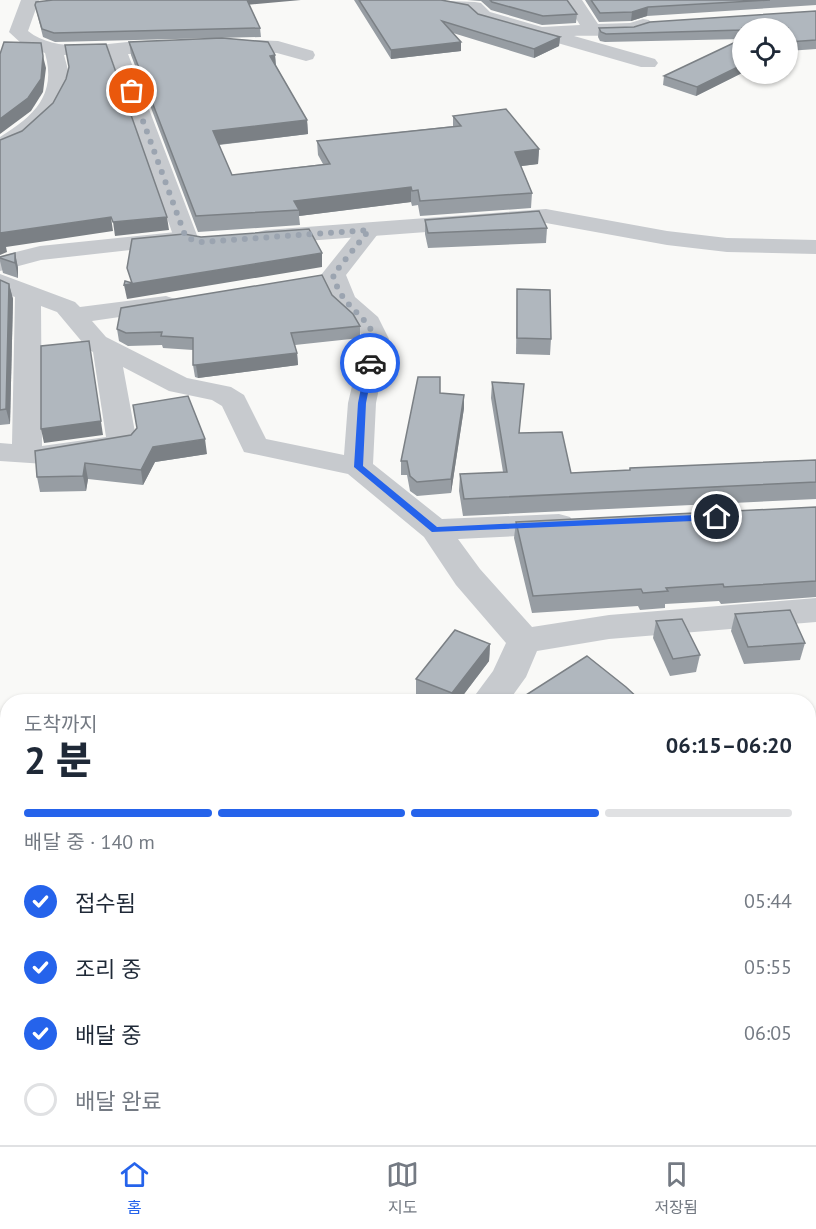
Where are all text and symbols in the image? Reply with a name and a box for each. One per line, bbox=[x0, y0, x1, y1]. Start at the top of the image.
map controls bbox=[732, 18, 798, 84]
button: locate bbox=[732, 18, 798, 84]
pin bbox=[106, 65, 157, 116]
icon: bag bbox=[115, 74, 148, 107]
courier bbox=[340, 333, 400, 393]
icon: car bbox=[354, 347, 387, 380]
pin bbox=[691, 491, 742, 542]
icon: home bbox=[700, 500, 733, 533]
text: 도착까지 bbox=[24, 711, 98, 737]
text: 06:15–06:20 bbox=[666, 731, 792, 759]
text: 2 분 bbox=[24, 734, 92, 785]
text: 배달 중 · 140 m bbox=[24, 829, 155, 855]
icon: check bbox=[24, 885, 57, 918]
text: 05:44 bbox=[744, 888, 792, 914]
text: 접수됨 bbox=[75, 889, 136, 917]
icon: check bbox=[24, 951, 57, 984]
text: 05:55 bbox=[744, 954, 792, 980]
text: 조리 중 bbox=[75, 955, 142, 983]
icon: check bbox=[24, 1017, 57, 1050]
text: 06:05 bbox=[744, 1020, 792, 1046]
text: 배달 중 bbox=[75, 1021, 142, 1049]
text: 배달 완료 bbox=[75, 1087, 162, 1115]
tab: 홈 bbox=[118, 1158, 151, 1218]
tab: 지도 bbox=[386, 1158, 419, 1218]
tab: 저장됨 bbox=[654, 1158, 698, 1218]

